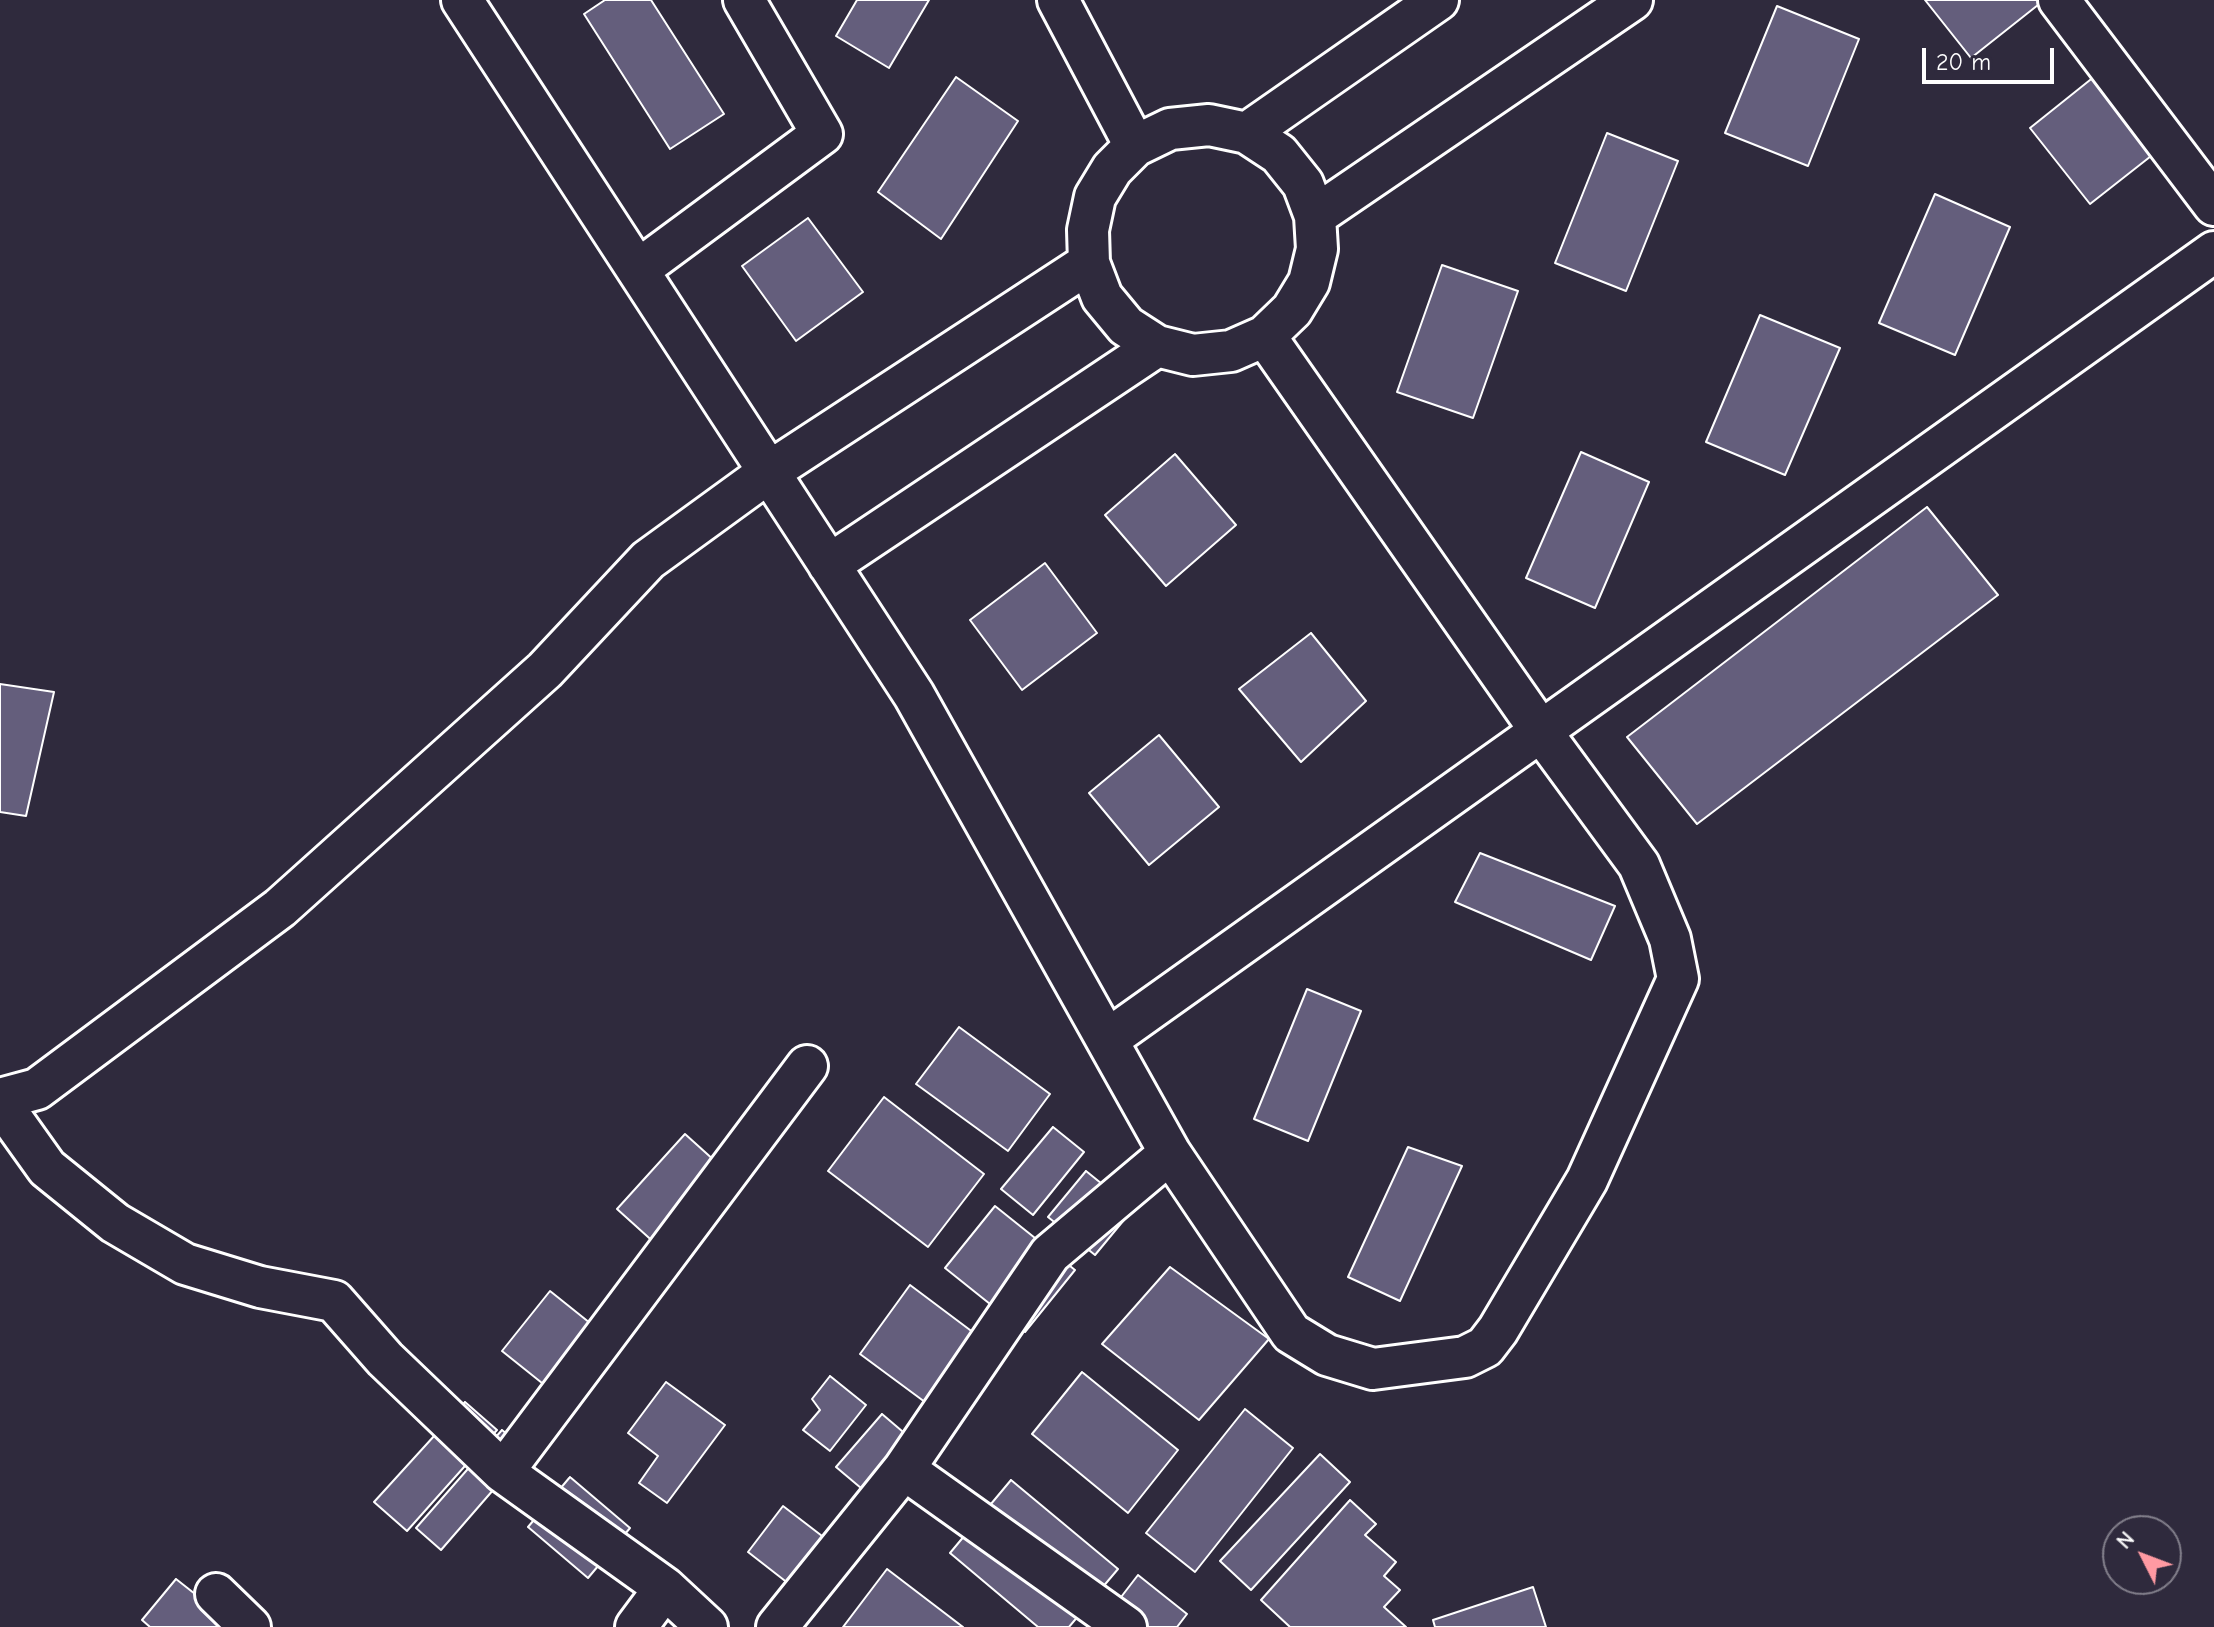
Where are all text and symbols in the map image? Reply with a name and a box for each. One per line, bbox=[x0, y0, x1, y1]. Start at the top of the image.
scale bar bbox=[1926, 32, 2058, 82]
text: 20 m bbox=[1936, 48, 1991, 76]
north arrow bbox=[2102, 1515, 2182, 1595]
text: N bbox=[2111, 1526, 2140, 1554]

